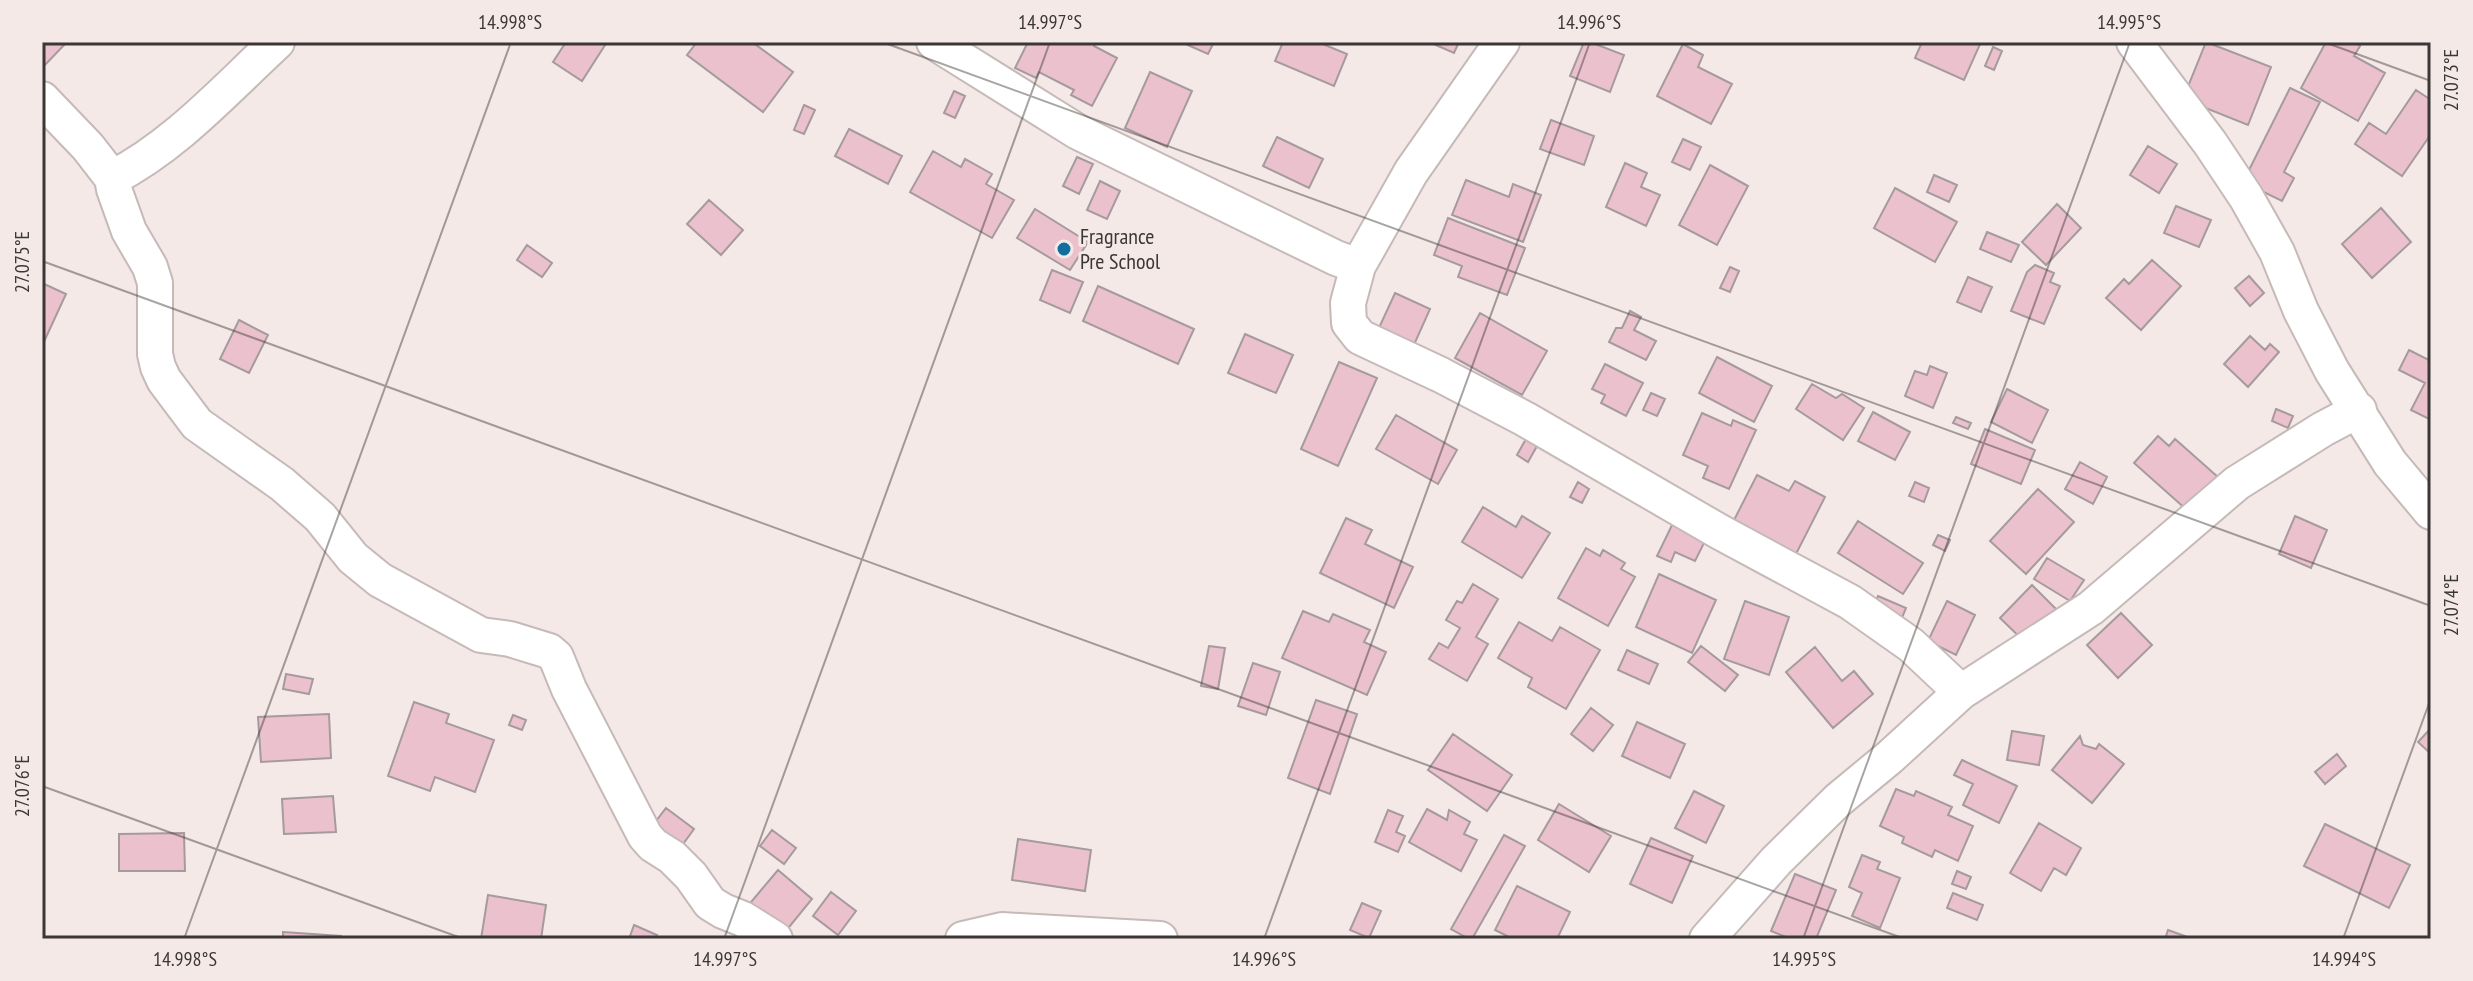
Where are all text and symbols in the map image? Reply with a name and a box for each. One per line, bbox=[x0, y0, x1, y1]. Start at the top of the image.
text: 14.998°S bbox=[478, 9, 542, 35]
text: 14.997°S bbox=[1018, 9, 1082, 35]
text: 14.996°S bbox=[1557, 9, 1621, 35]
text: 14.995°S bbox=[2097, 9, 2161, 35]
text: 27.073°E bbox=[2438, 49, 2464, 111]
place label: Fragrance Pre School bbox=[1080, 222, 1161, 275]
text: 27.075°E bbox=[9, 231, 35, 293]
marker: Fragrance Pre School bbox=[1055, 240, 1073, 258]
text: 27.074°E bbox=[2438, 574, 2464, 636]
text: 27.076°E bbox=[9, 755, 35, 817]
text: 14.998°S bbox=[153, 946, 217, 972]
text: 14.997°S bbox=[693, 946, 757, 972]
text: 14.996°S bbox=[1232, 946, 1296, 972]
text: 14.995°S bbox=[1772, 946, 1836, 972]
text: 14.994°S bbox=[2312, 946, 2376, 972]

